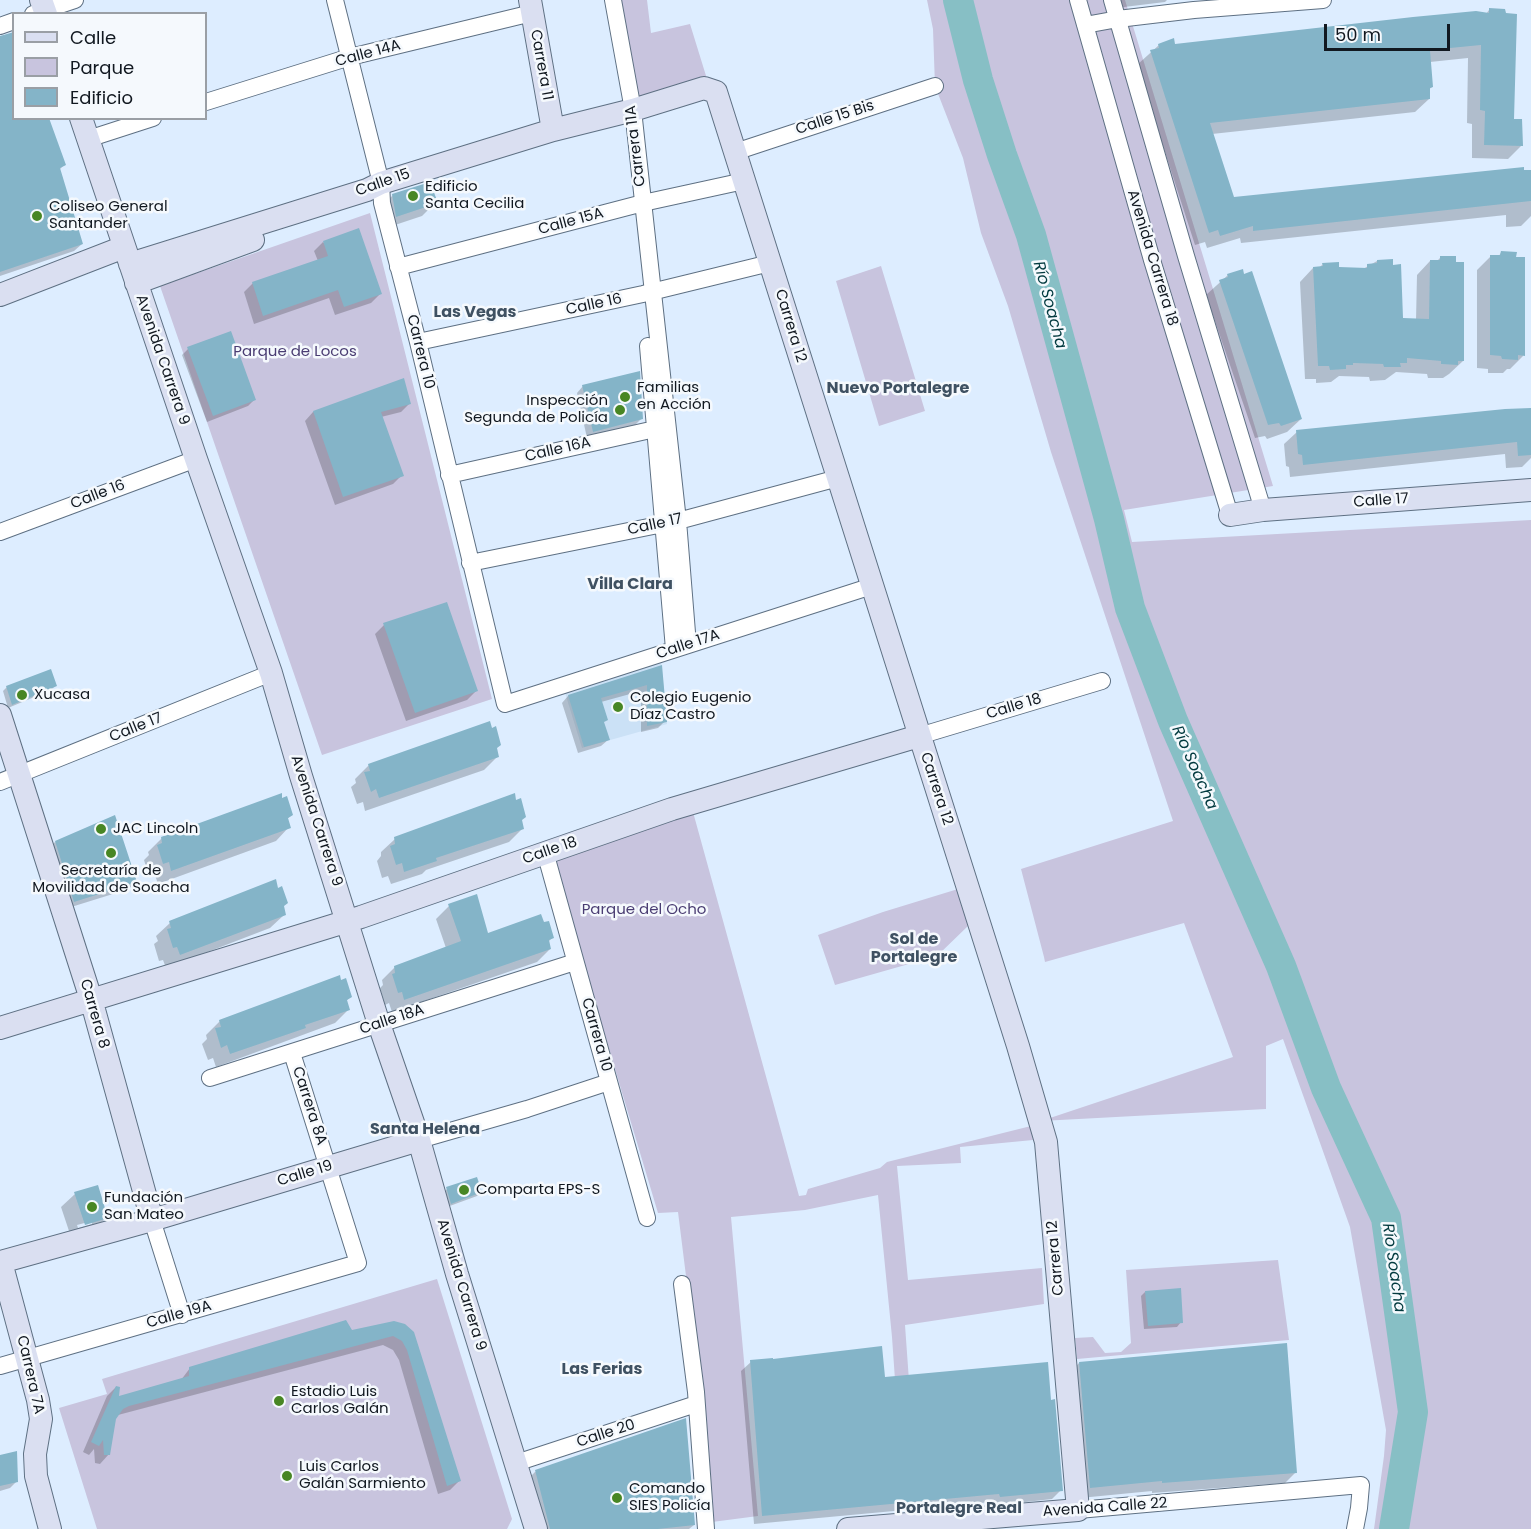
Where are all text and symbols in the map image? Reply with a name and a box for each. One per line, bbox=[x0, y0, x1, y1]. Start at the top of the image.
legend bbox=[12, 12, 207, 120]
scale bar bbox=[1327, 12, 1453, 50]
text: 50 m bbox=[1335, 22, 1381, 47]
text: Calle bbox=[70, 25, 116, 50]
street label: Carrera 11 bbox=[526, 28, 556, 102]
street label: Calle 14A bbox=[333, 37, 403, 71]
text: Parque bbox=[70, 55, 134, 80]
text: Edificio bbox=[70, 85, 133, 110]
street label: Calle 15 Bis bbox=[794, 97, 876, 139]
street label: Carrera 11A bbox=[622, 104, 650, 188]
street label: Calle 15 bbox=[353, 165, 413, 201]
place label: Edificio Santa Cecilia bbox=[425, 178, 524, 213]
street label: Avenida Carrera 18 bbox=[1123, 188, 1181, 328]
marker: Edificio Santa Cecilia bbox=[406, 189, 420, 203]
place label: Coliseo General Santander bbox=[49, 198, 168, 233]
street label: Calle 15A bbox=[536, 205, 606, 239]
marker: Coliseo General Santander bbox=[30, 209, 44, 223]
water label: Río Soacha bbox=[1028, 259, 1070, 351]
street label: Carrera 12 bbox=[770, 287, 810, 365]
street label: Calle 16 bbox=[564, 290, 624, 320]
street label: Avenida Carrera 9 bbox=[131, 292, 193, 428]
district label: Las Vegas bbox=[433, 303, 517, 323]
street label: Carrera 10 bbox=[402, 313, 438, 391]
park label: Parque de Locos bbox=[233, 343, 357, 361]
place label: Familias en Acción bbox=[637, 379, 711, 414]
district label: Nuevo Portalegre bbox=[827, 379, 969, 399]
marker: Familias en Acción bbox=[618, 390, 632, 404]
place label: Inspección Segunda de Policía bbox=[464, 392, 608, 427]
marker: Inspección Segunda de Policía bbox=[613, 403, 627, 417]
street label: Calle 16A bbox=[523, 434, 593, 466]
street label: Calle 16 bbox=[68, 476, 128, 514]
street label: Calle 17 bbox=[1353, 490, 1409, 512]
street label: Calle 17 bbox=[626, 510, 684, 540]
district label: Villa Clara bbox=[587, 575, 673, 595]
street label: Calle 17A bbox=[654, 626, 722, 664]
place label: Xucasa bbox=[34, 686, 90, 704]
marker: Xucasa bbox=[15, 688, 29, 702]
place label: Colegio Eugenio Díaz Castro bbox=[630, 689, 751, 724]
street label: Calle 18 bbox=[984, 690, 1044, 724]
marker: Colegio Eugenio Díaz Castro bbox=[611, 700, 625, 714]
street label: Calle 17 bbox=[107, 709, 165, 747]
water label: Río Soacha bbox=[1167, 723, 1221, 813]
street label: Carrera 12 bbox=[916, 750, 956, 828]
street label: Avenida Carrera 9 bbox=[286, 753, 346, 889]
place label: JAC Lincoln bbox=[113, 820, 198, 838]
marker: JAC Lincoln bbox=[94, 822, 108, 836]
street label: Calle 18 bbox=[520, 833, 580, 869]
marker: Secretaría de Movilidad de Soacha bbox=[104, 846, 118, 860]
place label: Secretaría de Movilidad de Soacha bbox=[32, 862, 190, 897]
park label: Parque del Ocho bbox=[582, 901, 706, 919]
district label: Sol de Portalegre bbox=[871, 930, 957, 968]
street label: Carrera 8 bbox=[76, 977, 112, 1051]
street label: Carrera 10 bbox=[577, 996, 615, 1074]
street label: Calle 18A bbox=[357, 1001, 427, 1039]
street label: Carrera 8A bbox=[288, 1064, 330, 1148]
district label: Santa Helena bbox=[370, 1120, 480, 1140]
street label: Calle 19 bbox=[275, 1157, 335, 1191]
place label: Comparta EPS-S bbox=[476, 1181, 600, 1199]
marker: Comparta EPS-S bbox=[457, 1183, 471, 1197]
place label: Fundación San Mateo bbox=[104, 1189, 184, 1224]
marker: Fundación San Mateo bbox=[85, 1200, 99, 1214]
street label: Avenida Carrera 9 bbox=[432, 1217, 490, 1353]
street label: Carrera 12 bbox=[1044, 1220, 1068, 1296]
water label: Río Soacha bbox=[1377, 1222, 1409, 1314]
street label: Calle 19A bbox=[144, 1297, 214, 1333]
street label: Carrera 7A bbox=[12, 1334, 48, 1416]
district label: Las Ferias bbox=[562, 1360, 642, 1380]
place label: Estadio Luis Carlos Galán bbox=[291, 1383, 389, 1418]
marker: Estadio Luis Carlos Galán bbox=[272, 1394, 286, 1408]
street label: Calle 20 bbox=[574, 1416, 638, 1452]
place label: Luis Carlos Galán Sarmiento bbox=[299, 1458, 426, 1493]
marker: Luis Carlos Galán Sarmiento bbox=[280, 1469, 294, 1483]
place label: Comando SIES Policía bbox=[629, 1480, 711, 1515]
marker: Comando SIES Policía bbox=[610, 1491, 624, 1505]
street label: Avenida Calle 22 bbox=[1042, 1495, 1168, 1521]
district label: Portalegre Real bbox=[896, 1499, 1022, 1519]

